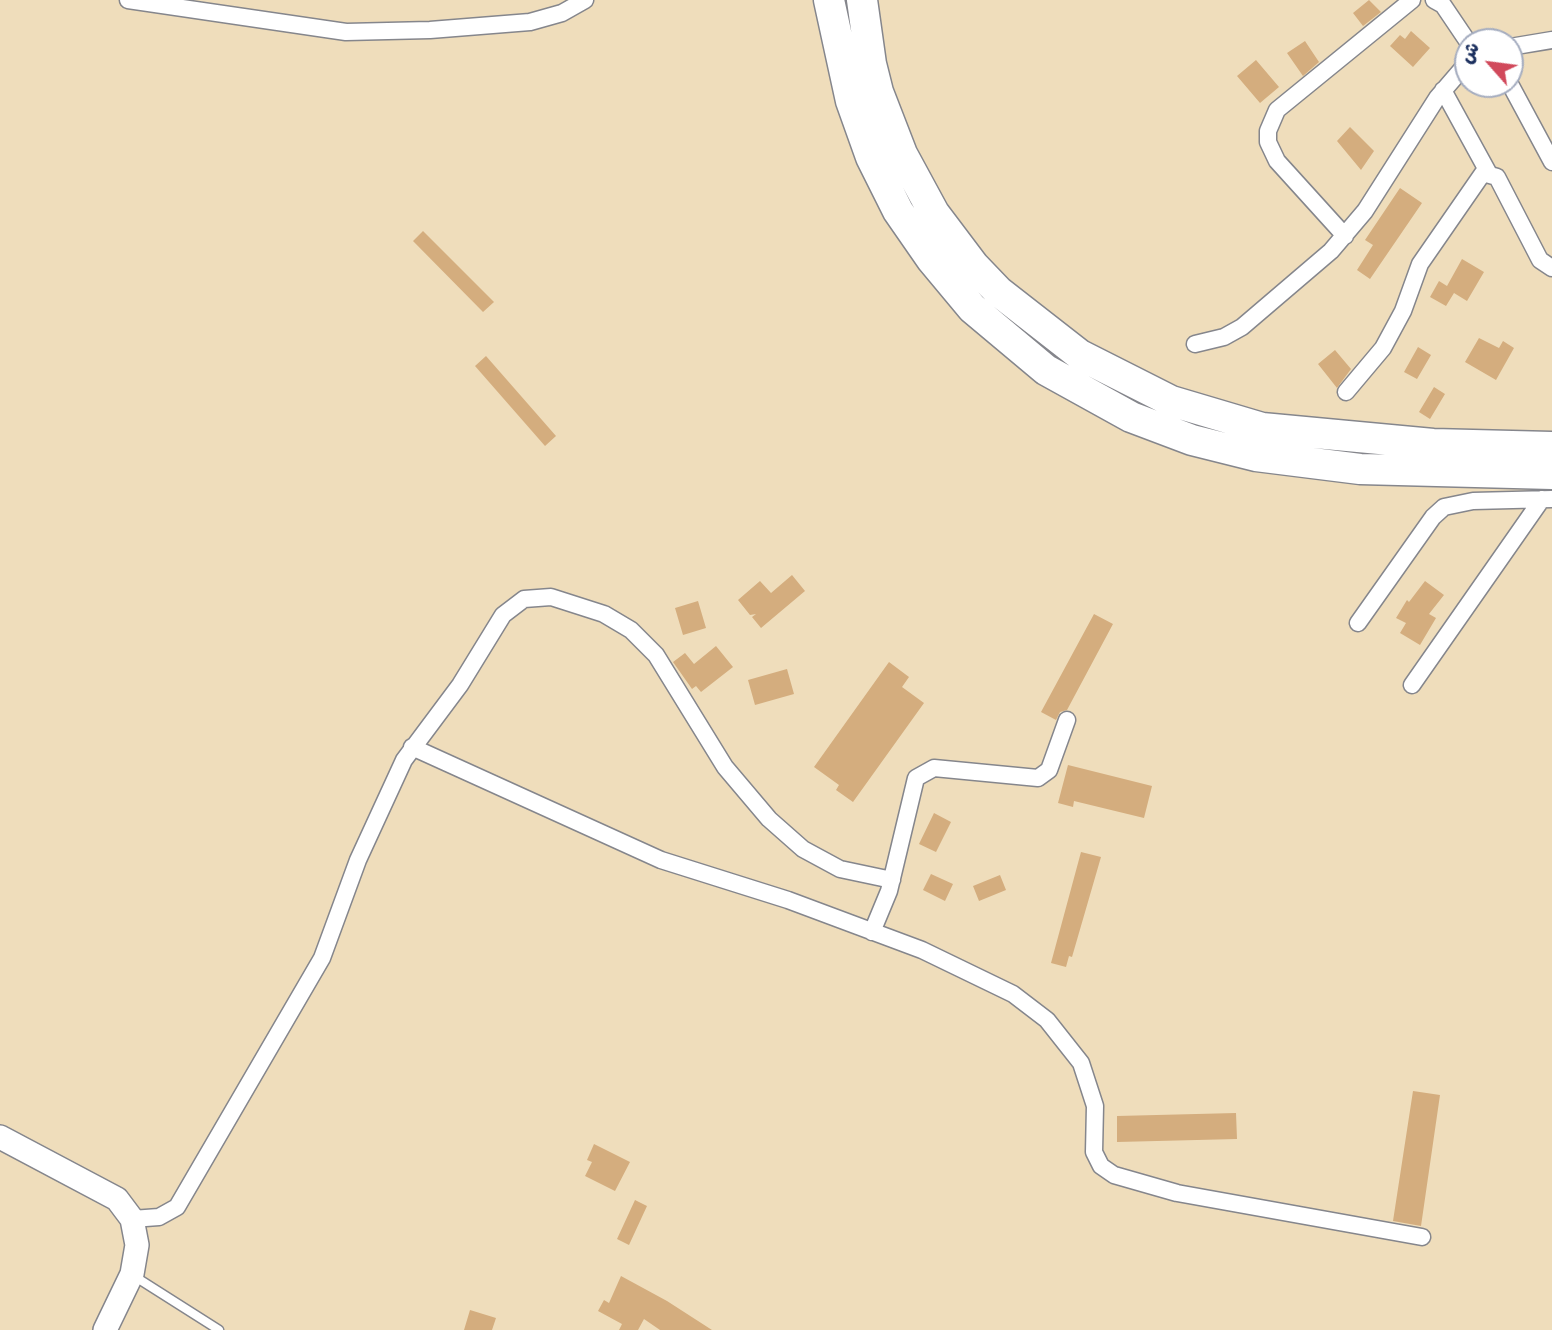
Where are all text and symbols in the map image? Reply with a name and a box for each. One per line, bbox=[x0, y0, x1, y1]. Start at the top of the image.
north arrow bbox=[1454, 28, 1524, 98]
text: ش bbox=[1457, 39, 1487, 68]

